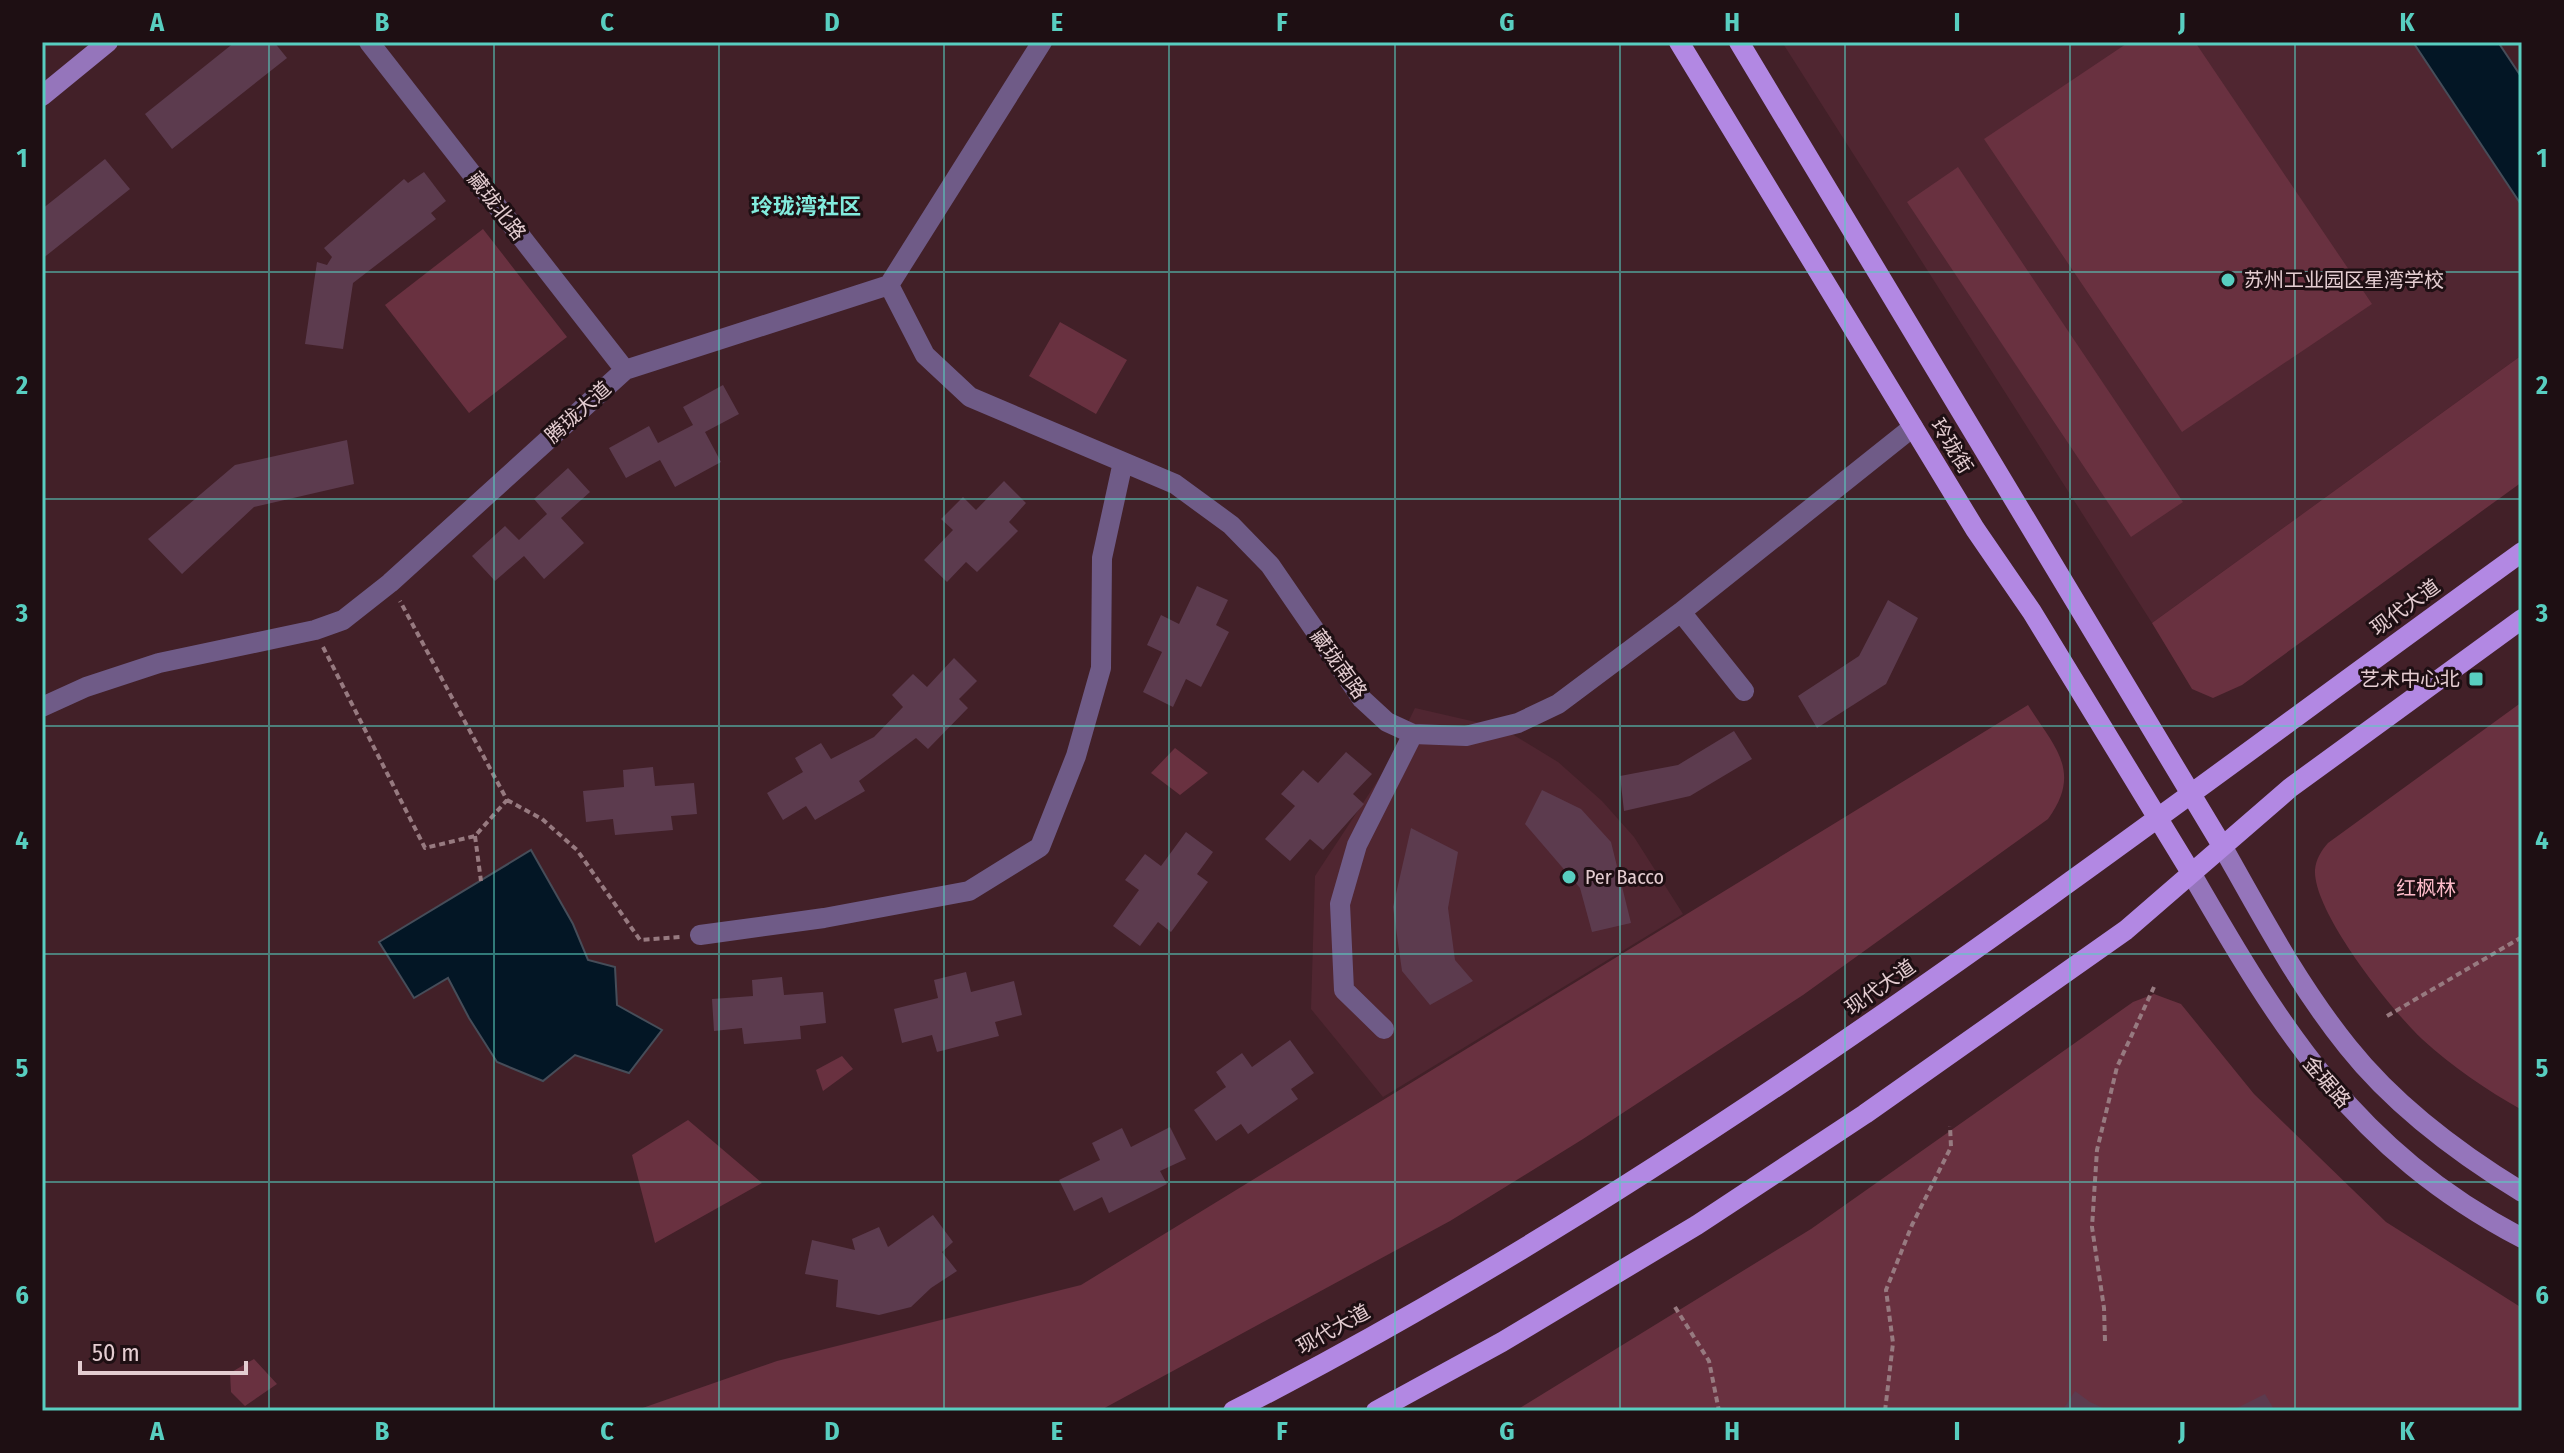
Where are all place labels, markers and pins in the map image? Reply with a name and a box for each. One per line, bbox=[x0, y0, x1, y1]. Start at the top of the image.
place label: 苏州工业园区星湾学校 bbox=[2244, 268, 2444, 292]
marker: 苏州工业园区星湾学校 bbox=[2219, 271, 2237, 289]
place label: 艺术中心北 bbox=[2360, 667, 2460, 691]
marker: 艺术中心北 bbox=[2467, 670, 2485, 688]
place label: Per Bacco bbox=[1585, 865, 1664, 889]
marker: Per Bacco bbox=[1560, 868, 1578, 886]

